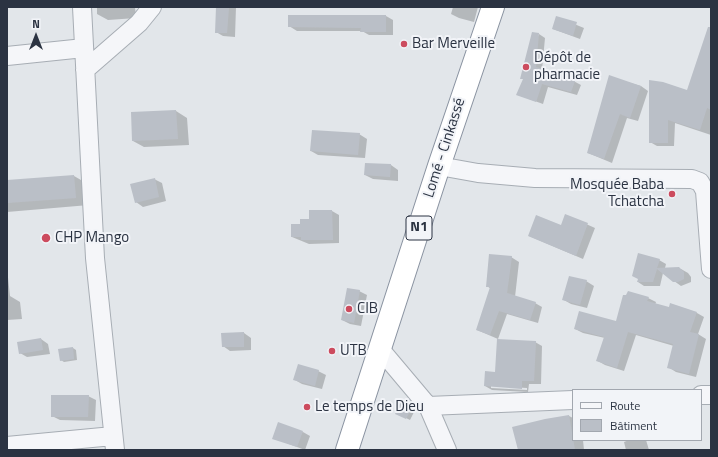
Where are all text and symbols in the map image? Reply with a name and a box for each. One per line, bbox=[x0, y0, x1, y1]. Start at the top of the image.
north arrow bbox=[16, 16, 56, 56]
text: N bbox=[32, 16, 40, 32]
place label: Bar Merveille bbox=[412, 35, 495, 53]
marker: Bar Merveille bbox=[399, 39, 409, 49]
place label: Dépôt de pharmacie bbox=[534, 49, 600, 84]
marker: Dépôt de pharmacie bbox=[521, 62, 531, 72]
street label: Lomé - Cinkassé bbox=[420, 96, 470, 200]
place label: Mosquée Baba Tchatcha bbox=[570, 176, 664, 211]
marker: Mosquée Baba Tchatcha bbox=[667, 189, 677, 199]
road number: N1 bbox=[406, 216, 432, 240]
place label: CHP Mango bbox=[55, 229, 129, 247]
marker: CHP Mango bbox=[40, 232, 52, 244]
place label: CIB bbox=[357, 300, 378, 318]
marker: CIB bbox=[344, 304, 354, 314]
place label: UTB bbox=[340, 342, 367, 360]
marker: UTB bbox=[327, 346, 337, 356]
legend bbox=[572, 389, 702, 441]
text: Route bbox=[610, 396, 640, 415]
place label: Le temps de Dieu bbox=[315, 398, 424, 416]
marker: Le temps de Dieu bbox=[302, 402, 312, 412]
text: Bâtiment bbox=[610, 416, 657, 435]

